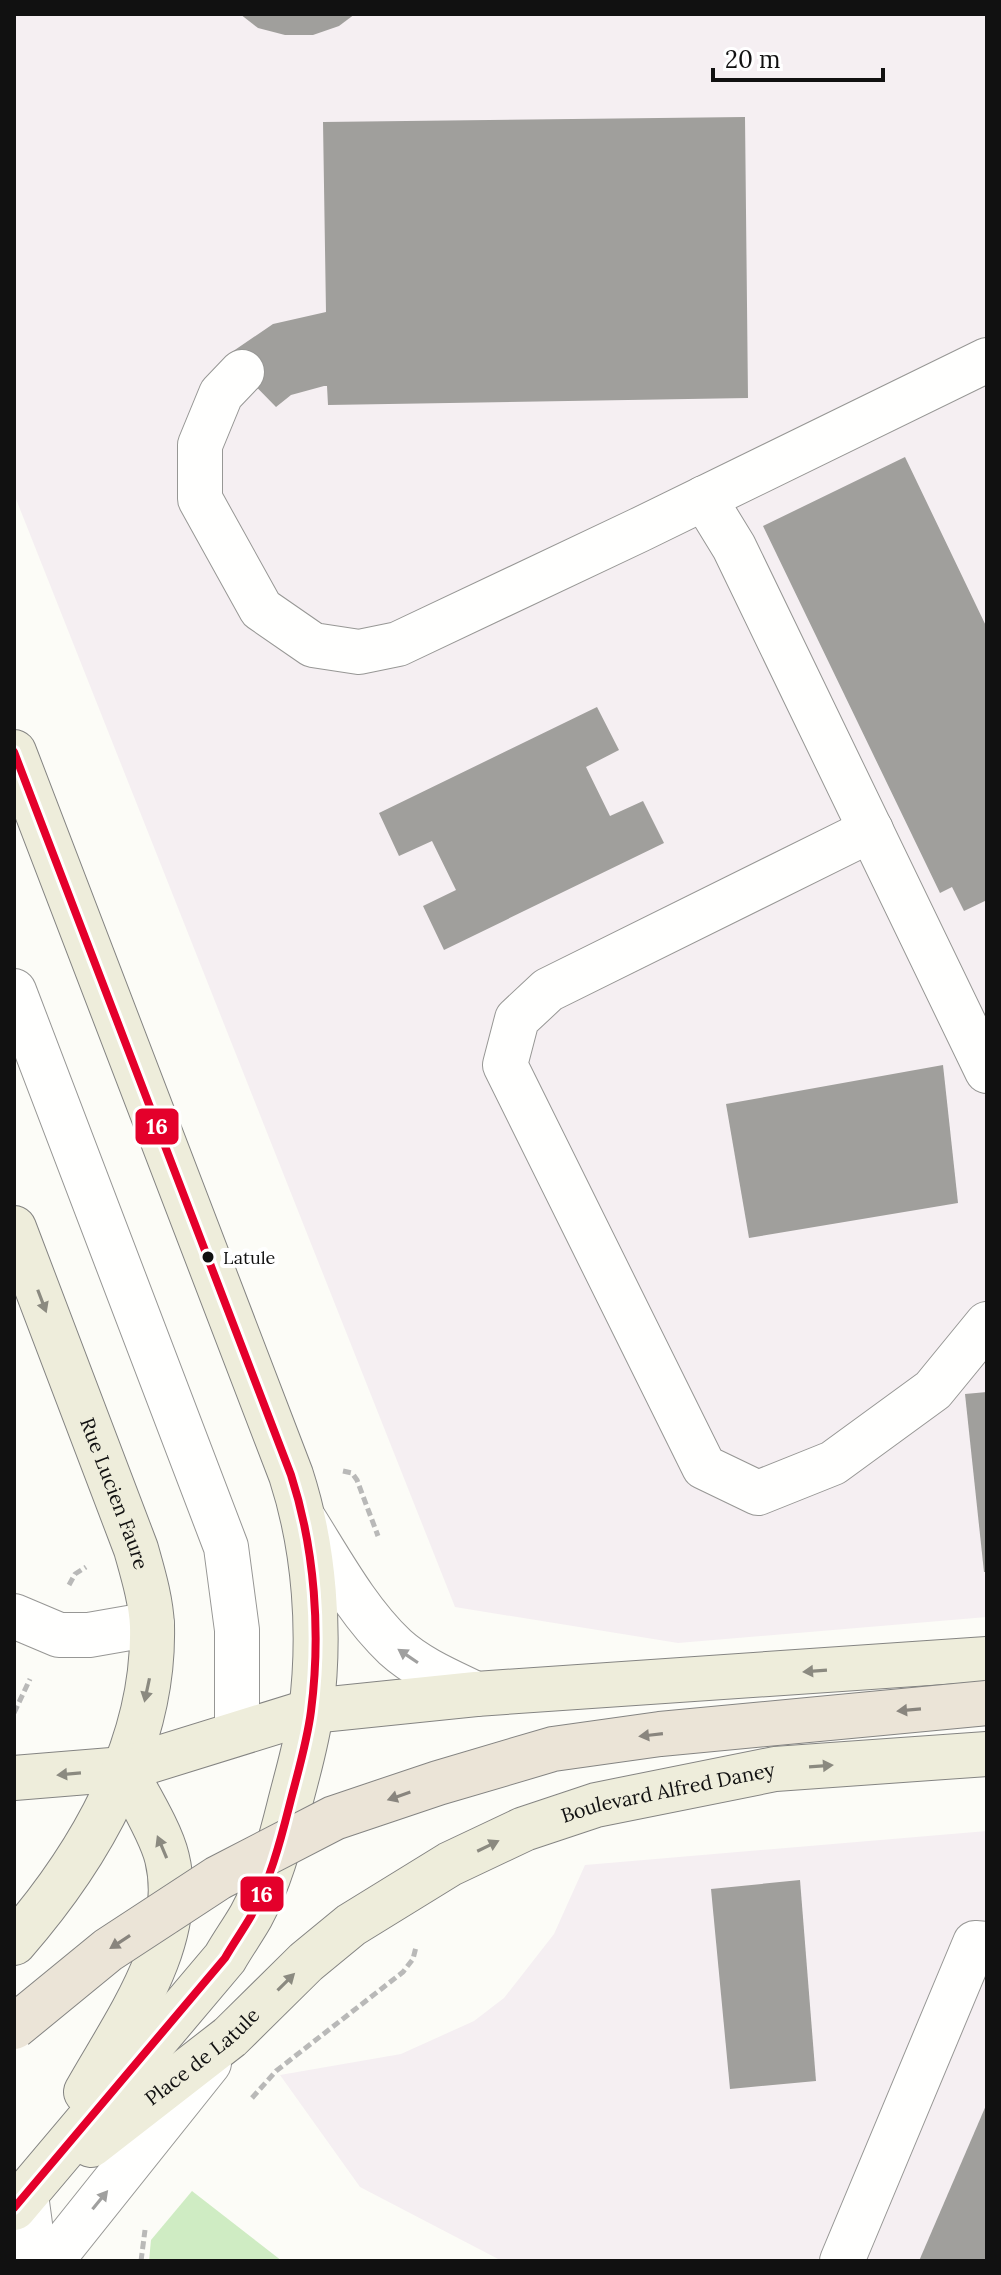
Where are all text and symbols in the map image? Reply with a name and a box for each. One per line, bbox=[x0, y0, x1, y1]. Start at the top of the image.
scale bar bbox=[713, 32, 883, 82]
text: 20 m bbox=[725, 44, 781, 75]
line badge: 16 bbox=[134, 1107, 180, 1146]
text: 16 bbox=[146, 1112, 168, 1140]
place label: Latule bbox=[223, 1246, 276, 1269]
marker: Latule bbox=[200, 1249, 216, 1265]
one-way arrow bbox=[36, 1289, 49, 1313]
street label: Rue Lucien Faure bbox=[75, 1414, 154, 1572]
one-way arrow bbox=[397, 1649, 419, 1664]
one-way arrow bbox=[802, 1665, 827, 1678]
one-way arrow bbox=[140, 1677, 153, 1702]
one-way arrow bbox=[896, 1704, 921, 1717]
one-way arrow bbox=[638, 1729, 663, 1742]
street label: Boulevard Alfred Daney bbox=[558, 1756, 777, 1828]
one-way arrow bbox=[809, 1759, 834, 1772]
one-way arrow bbox=[56, 1767, 81, 1780]
one-way arrow bbox=[386, 1791, 410, 1803]
one-way arrow bbox=[155, 1835, 168, 1859]
one-way arrow bbox=[476, 1839, 500, 1853]
line badge: 16 bbox=[239, 1875, 285, 1913]
text: 16 bbox=[251, 1880, 273, 1908]
one-way arrow bbox=[109, 1934, 130, 1949]
one-way arrow bbox=[276, 1973, 295, 1992]
street label: Place de Latule bbox=[140, 2002, 264, 2111]
one-way arrow bbox=[91, 2190, 107, 2210]

